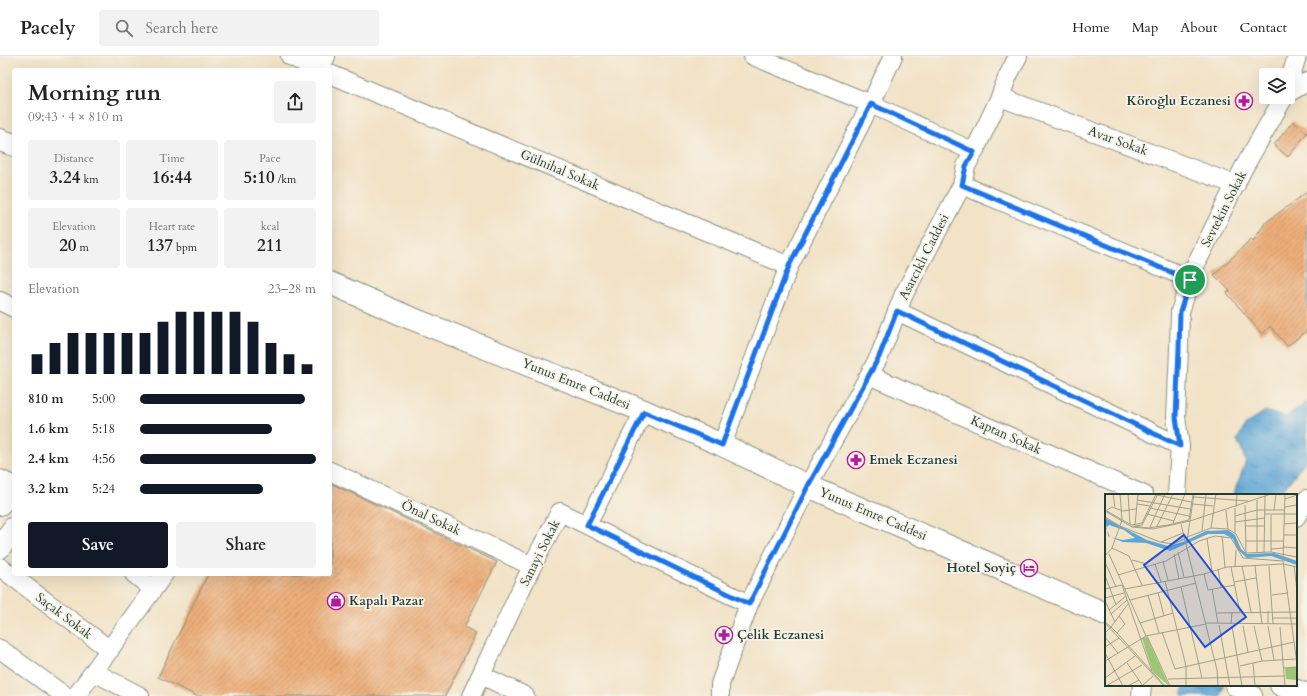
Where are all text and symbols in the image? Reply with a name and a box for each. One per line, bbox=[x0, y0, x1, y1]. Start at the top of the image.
search box bbox=[99, 10, 379, 46]
text: Pacely bbox=[20, 15, 75, 41]
icon: search bbox=[113, 17, 135, 39]
text: Search here bbox=[145, 18, 218, 38]
text: Home bbox=[1072, 18, 1110, 37]
text: Map bbox=[1132, 18, 1158, 37]
text: About bbox=[1180, 18, 1217, 37]
text: Contact bbox=[1239, 18, 1287, 37]
map controls bbox=[1259, 68, 1295, 104]
button: layers bbox=[1259, 68, 1295, 104]
text: Morning run bbox=[28, 78, 161, 108]
button: share bbox=[274, 81, 316, 123]
pharmacy icon: Köroğlu Eczanesi bbox=[1234, 91, 1254, 111]
place label: Köroğlu Eczanesi bbox=[1126, 92, 1231, 110]
text: 09:43 · 4 × 810 m bbox=[28, 108, 123, 126]
street label: Avar Sokak bbox=[1085, 122, 1151, 160]
street label: Gülnihal Sokak bbox=[518, 145, 602, 195]
text: Distance bbox=[54, 151, 94, 166]
text: Time bbox=[159, 151, 185, 166]
text: Pace bbox=[259, 151, 281, 166]
text: 3.24 bbox=[49, 166, 80, 189]
text: 16:44 bbox=[152, 166, 192, 189]
text: 5:10 bbox=[244, 166, 275, 189]
street label: Sevtekin Sokak bbox=[1197, 168, 1251, 250]
text: km bbox=[80, 172, 99, 187]
text: /km bbox=[275, 172, 296, 187]
street label: Asarcıklı Caddesi bbox=[895, 211, 954, 303]
text: Elevation bbox=[52, 219, 96, 234]
text: Heart rate bbox=[149, 219, 195, 234]
text: kcal bbox=[261, 219, 279, 234]
text: 20 bbox=[59, 234, 77, 257]
text: 137 bbox=[147, 234, 173, 257]
text: 211 bbox=[257, 234, 283, 257]
text: m bbox=[77, 240, 89, 255]
text: bpm bbox=[173, 240, 197, 255]
pin bbox=[1173, 263, 1207, 297]
icon: arrive bbox=[1179, 269, 1201, 291]
text: Elevation bbox=[28, 280, 80, 298]
text: 23–28 m bbox=[268, 280, 316, 298]
street label: Yunus Emre Caddesi bbox=[519, 354, 633, 414]
text: 810 m bbox=[28, 390, 63, 408]
text: 5:00 bbox=[92, 390, 115, 408]
street label: Kaptan Sokak bbox=[968, 411, 1044, 459]
text: 1.6 km bbox=[28, 420, 69, 438]
text: 5:18 bbox=[92, 420, 115, 438]
text: 2.4 km bbox=[28, 450, 69, 468]
text: 4:56 bbox=[92, 450, 115, 468]
pharmacy icon: Emek Eczanesi bbox=[846, 450, 866, 470]
place label: Emek Eczanesi bbox=[869, 451, 958, 469]
text: 3.2 km bbox=[28, 480, 69, 498]
text: 5:24 bbox=[92, 480, 115, 498]
street label: Yunus Emre Caddesi bbox=[816, 483, 930, 545]
inset map bbox=[1105, 494, 1297, 686]
street label: Önal Sokak bbox=[398, 496, 464, 540]
street label: Sanayi Sokak bbox=[516, 517, 564, 589]
button: Save bbox=[28, 522, 168, 568]
button: Share bbox=[176, 522, 316, 568]
hotel icon: Hotel Soyiç bbox=[1019, 558, 1039, 578]
place label: Hotel Soyiç bbox=[947, 559, 1016, 577]
street label: Saçak Sokak bbox=[32, 589, 96, 643]
shop icon: Kapalı Pazar bbox=[326, 591, 346, 611]
place label: Kapalı Pazar bbox=[349, 592, 424, 610]
pharmacy icon: Çelik Eczanesi bbox=[714, 625, 734, 645]
place label: Çelik Eczanesi bbox=[737, 626, 824, 644]

